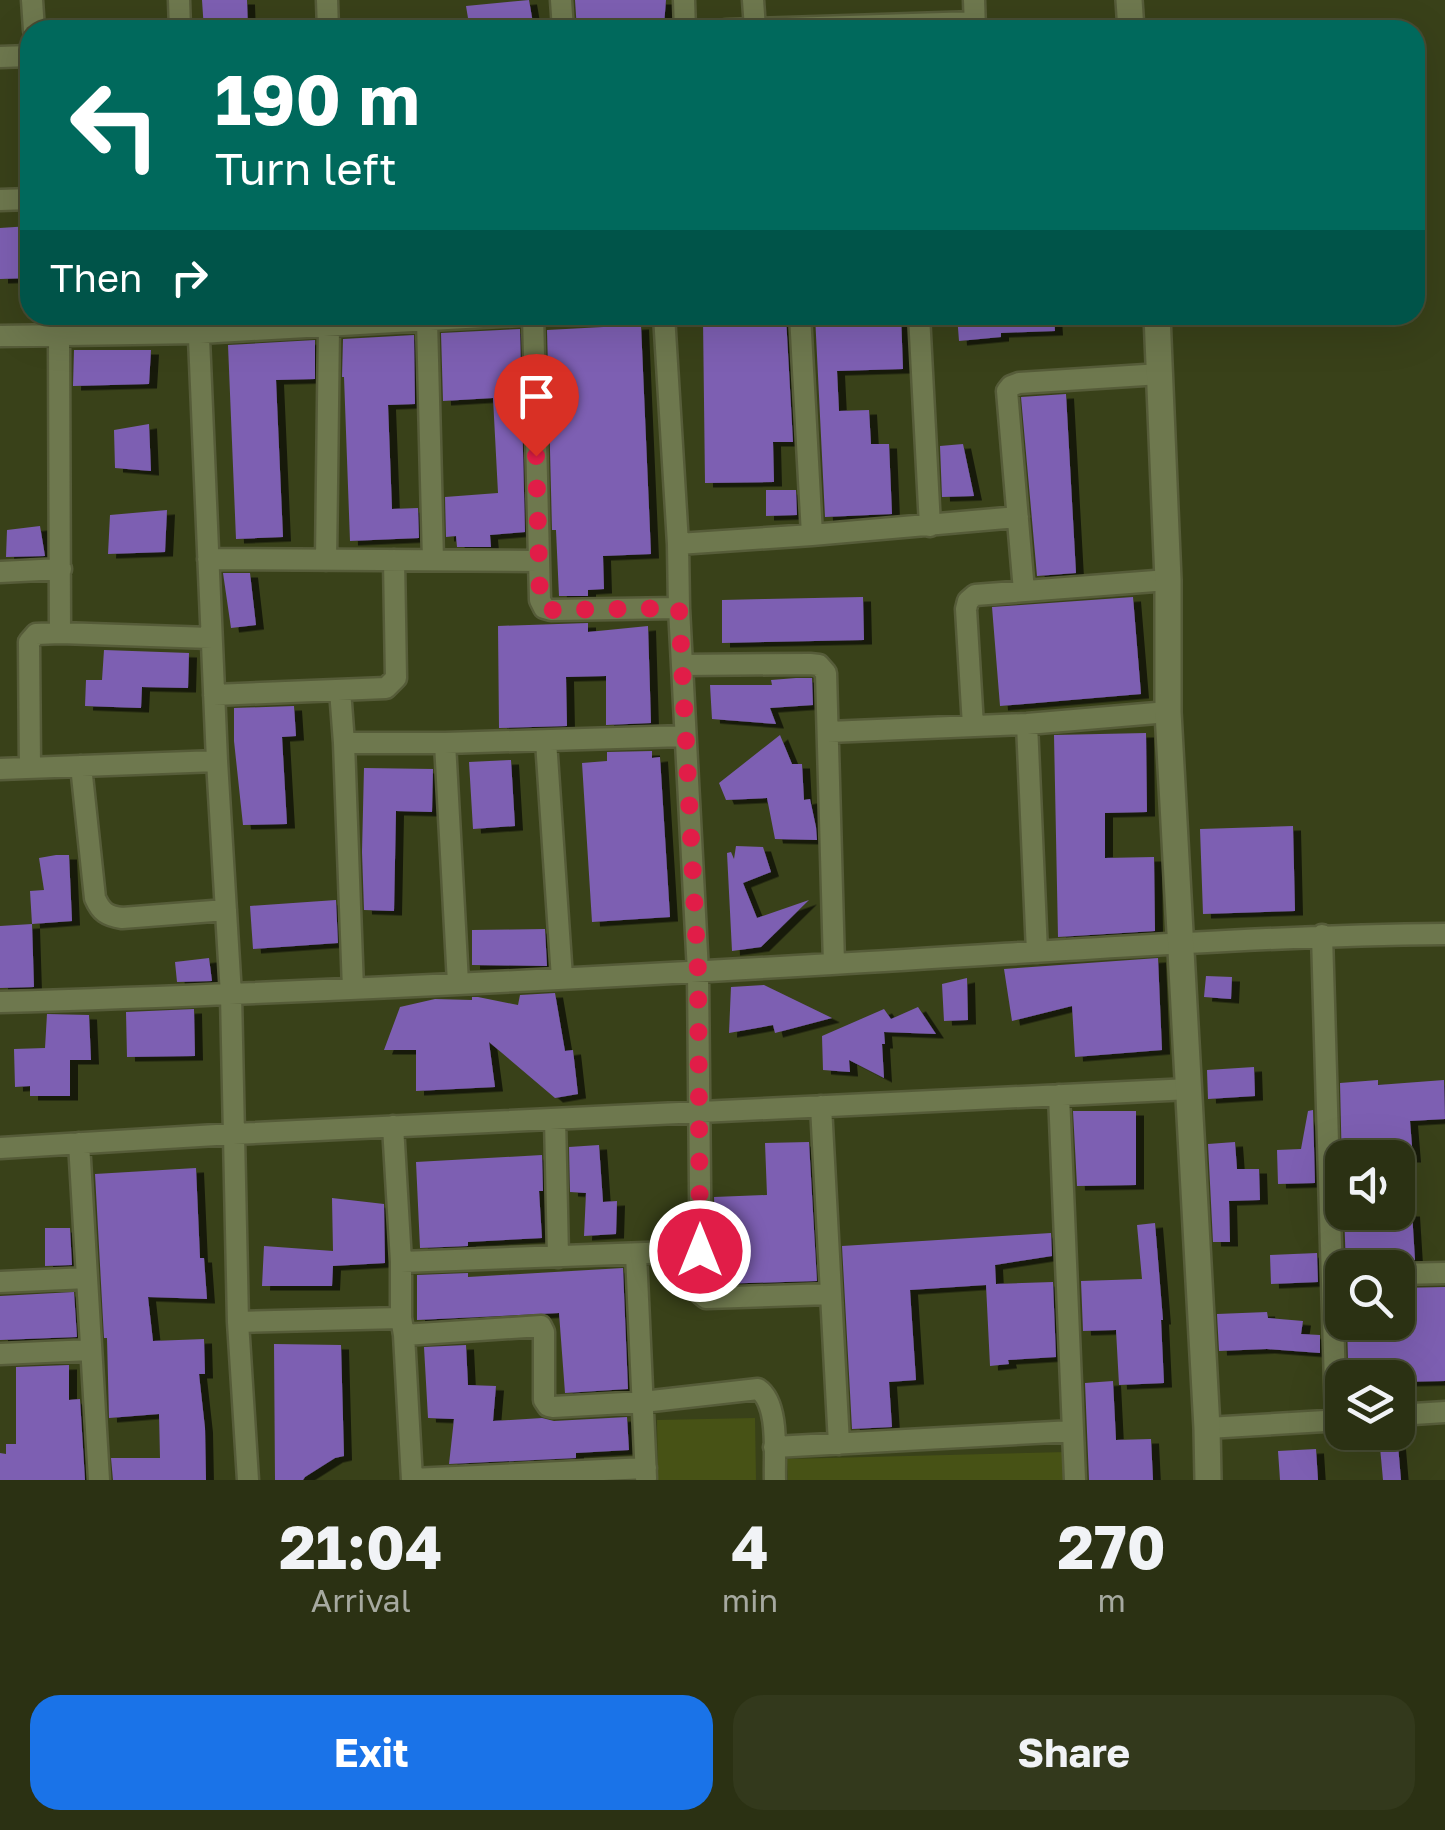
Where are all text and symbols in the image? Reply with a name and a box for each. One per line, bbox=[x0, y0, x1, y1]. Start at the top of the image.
text: 190 m bbox=[215, 56, 420, 140]
icon: left bbox=[50, 60, 180, 190]
text: Turn left bbox=[215, 141, 397, 195]
icon: right bbox=[162, 250, 217, 305]
text: Then bbox=[50, 255, 142, 300]
pin bbox=[494, 354, 579, 457]
icon: arrive bbox=[509, 369, 564, 424]
map controls bbox=[1325, 1140, 1415, 1450]
button: sound bbox=[1325, 1140, 1415, 1230]
position arrow bbox=[648, 1199, 752, 1303]
button: search bbox=[1325, 1250, 1415, 1340]
button: layers bbox=[1325, 1360, 1415, 1450]
text: 21:04 bbox=[279, 1510, 442, 1582]
text: 4 bbox=[731, 1510, 769, 1582]
text: 270 bbox=[1057, 1510, 1166, 1582]
text: Arrival bbox=[311, 1581, 411, 1619]
text: min bbox=[722, 1581, 778, 1619]
text: m bbox=[1097, 1581, 1126, 1619]
button: Exit bbox=[30, 1695, 713, 1810]
button: Share bbox=[733, 1695, 1415, 1810]

